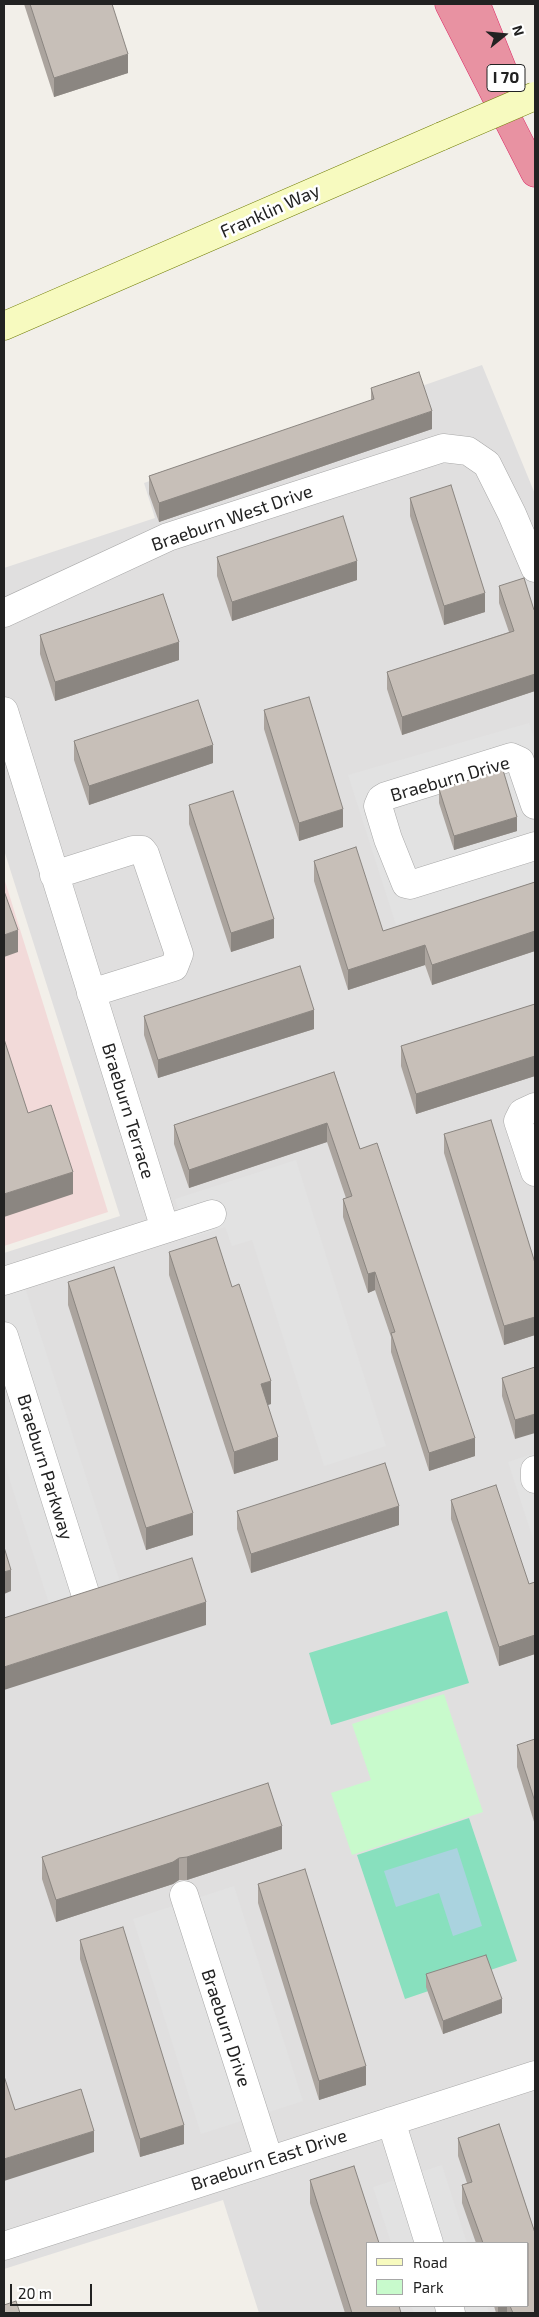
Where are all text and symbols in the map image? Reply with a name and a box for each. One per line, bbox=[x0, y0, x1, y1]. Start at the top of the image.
north arrow bbox=[479, 10, 529, 60]
text: N bbox=[509, 23, 528, 38]
road number: I 70 bbox=[487, 64, 525, 92]
street label: Franklin Way bbox=[217, 179, 323, 243]
street label: Braeburn West Drive bbox=[148, 480, 316, 556]
street label: Braeburn Drive bbox=[388, 752, 512, 806]
street label: Braeburn Terrace bbox=[97, 1040, 159, 1182]
street label: Braeburn Parkway bbox=[13, 1392, 77, 1542]
street label: Braeburn Drive bbox=[197, 1966, 255, 2090]
street label: Braeburn East Drive bbox=[188, 2125, 350, 2195]
legend bbox=[366, 2242, 529, 2307]
text: Road bbox=[413, 2253, 448, 2271]
scale bar bbox=[12, 2274, 95, 2306]
text: Park bbox=[413, 2278, 444, 2296]
text: 20 m bbox=[18, 2284, 52, 2302]

